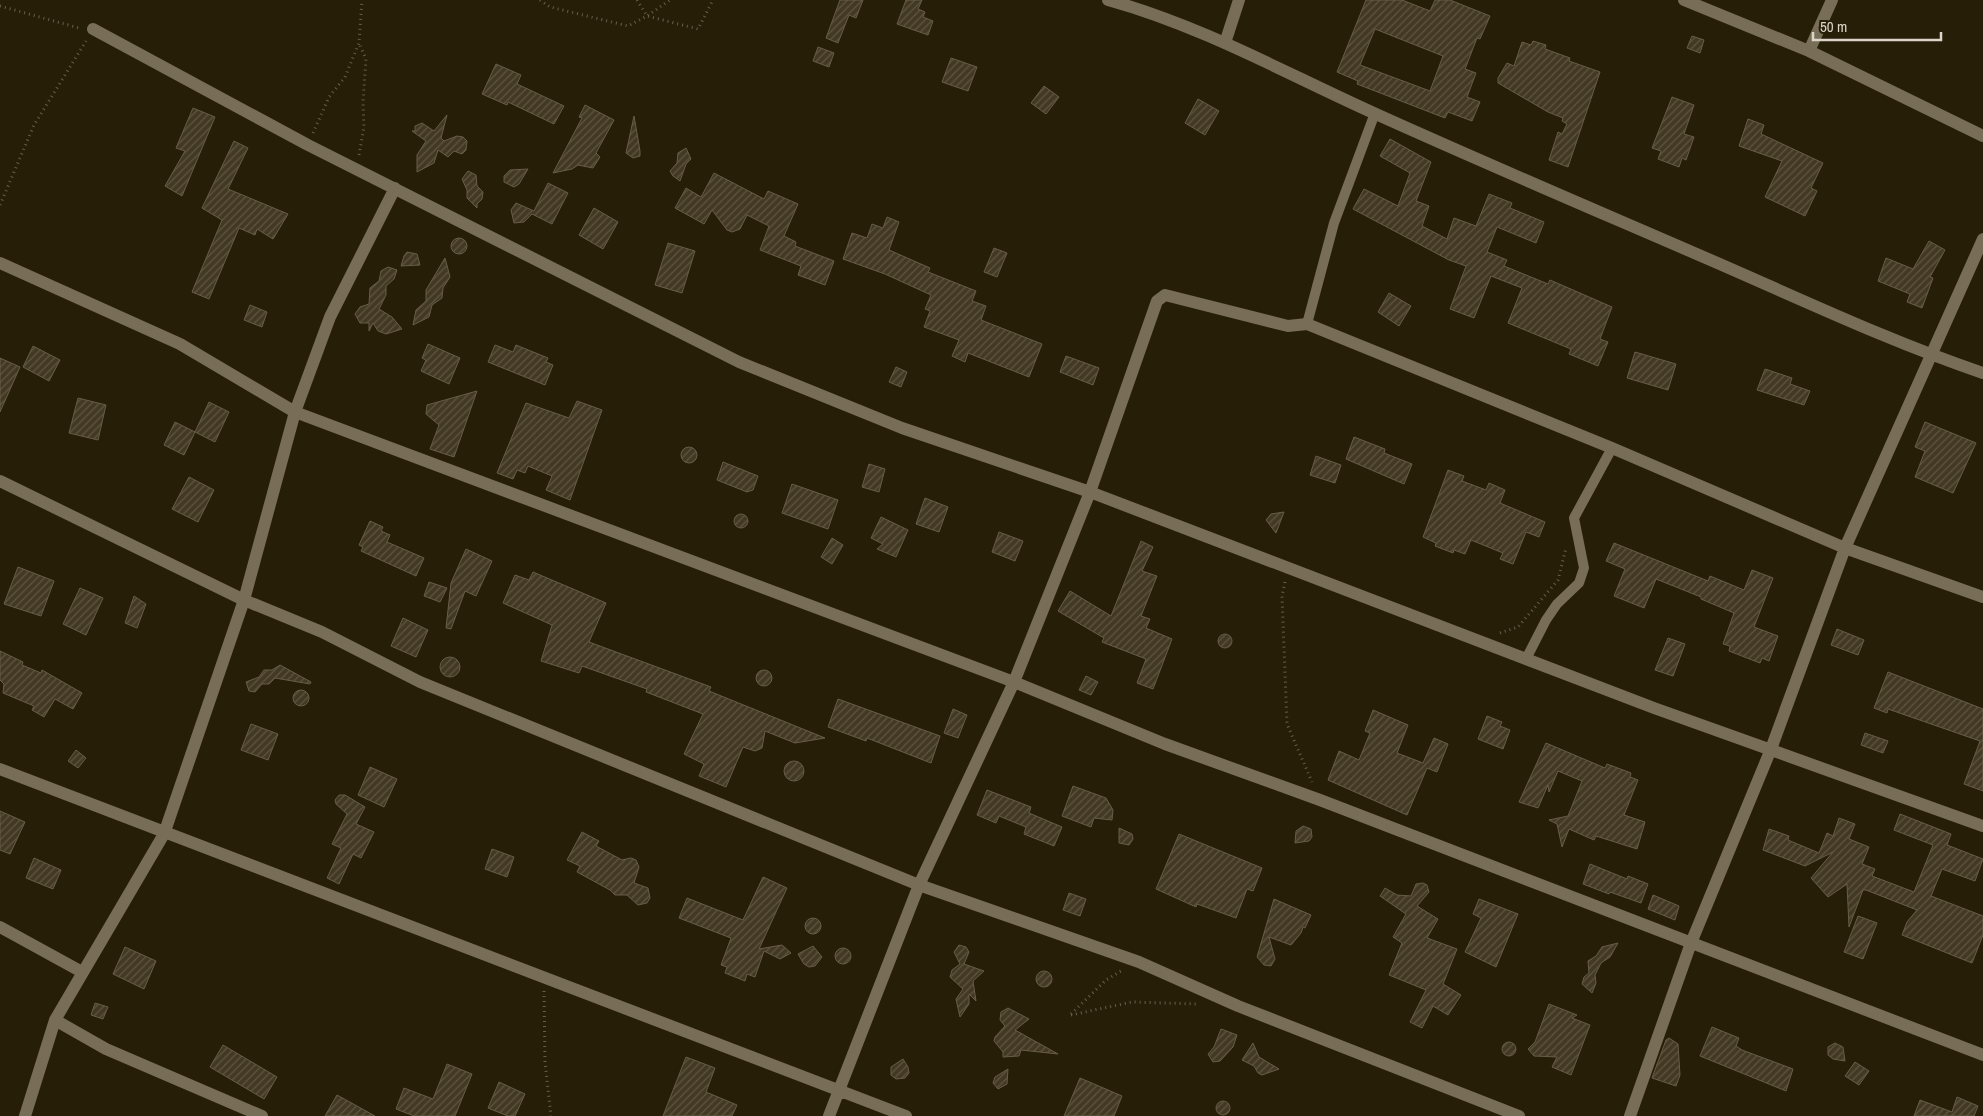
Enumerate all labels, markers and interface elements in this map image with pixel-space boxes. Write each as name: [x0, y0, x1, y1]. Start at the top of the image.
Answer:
scale bar: [1813, 10, 1940, 42]
text: 50 m: [1820, 16, 1847, 37]

